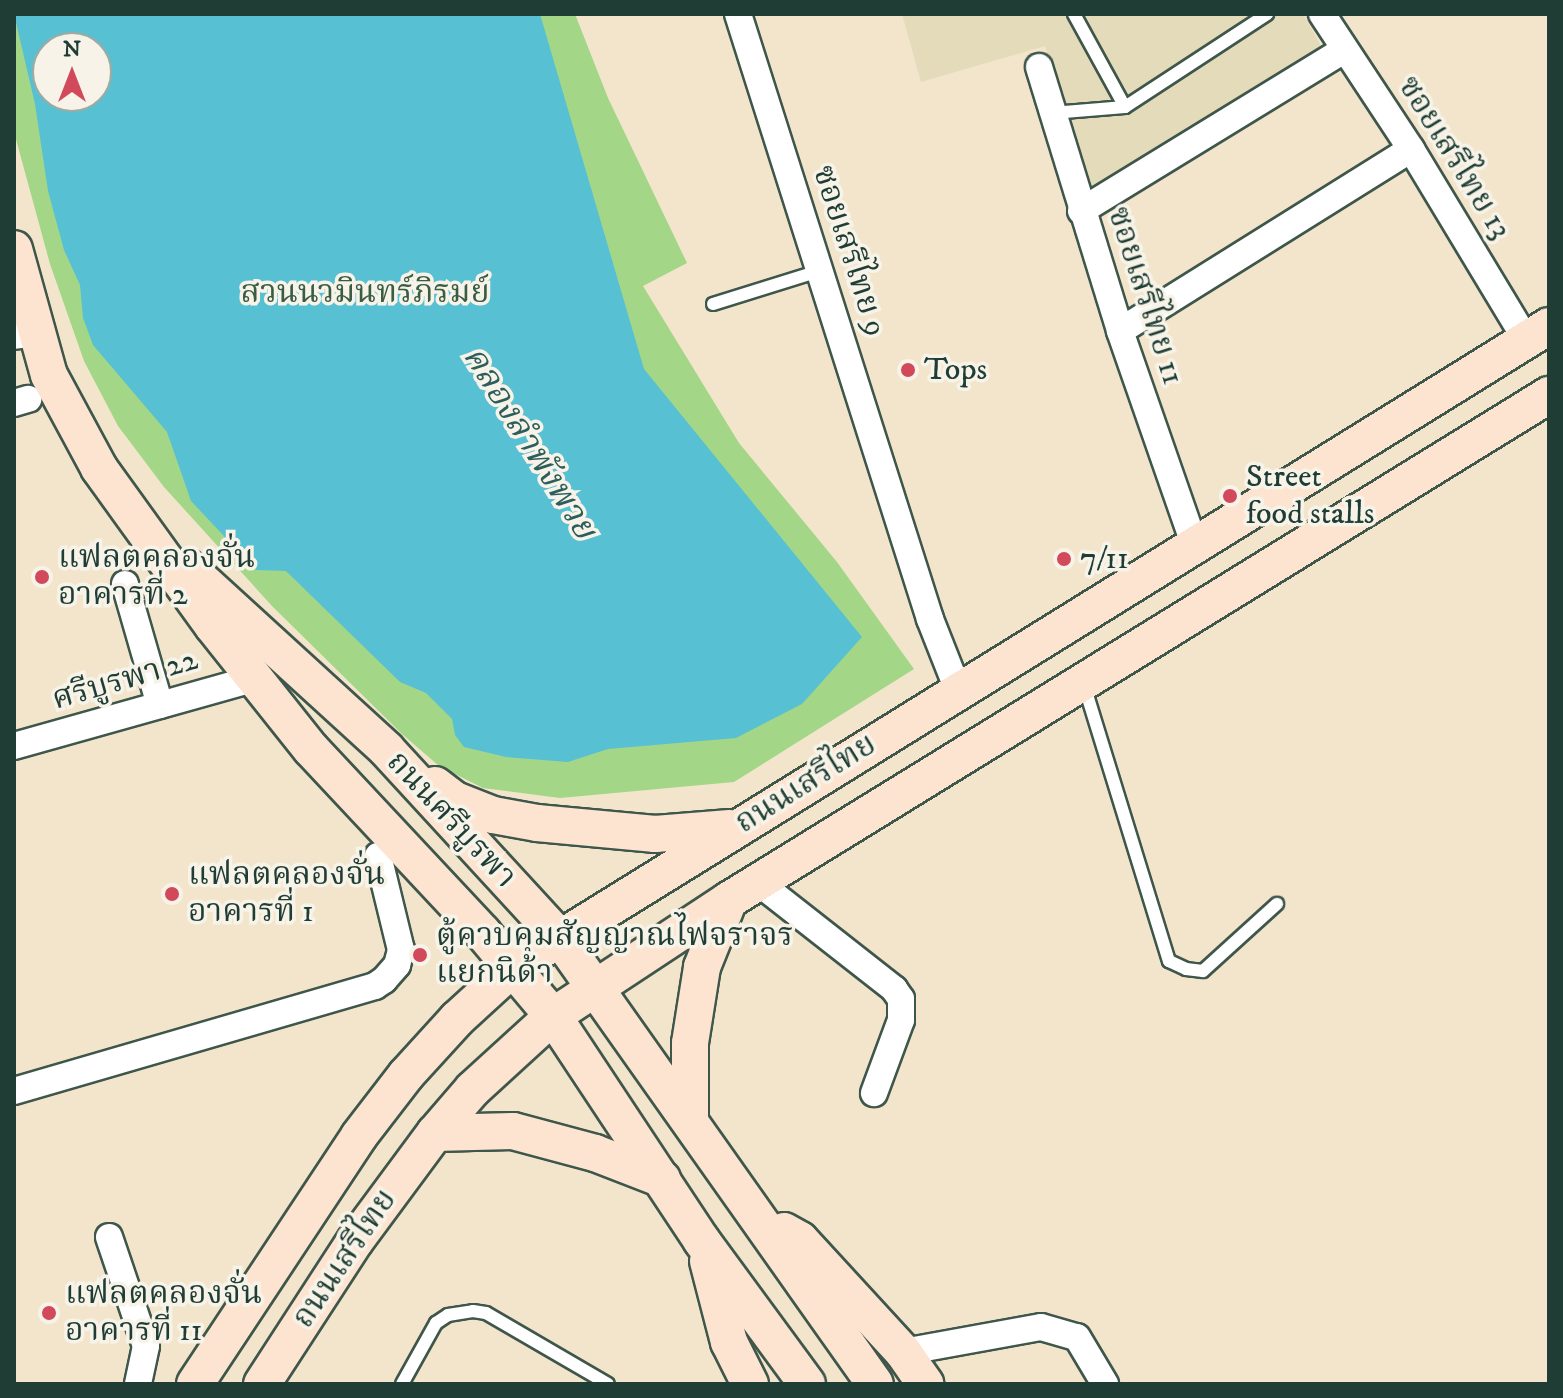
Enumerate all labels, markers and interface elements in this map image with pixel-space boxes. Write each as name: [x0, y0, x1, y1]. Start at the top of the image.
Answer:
north arrow: [32, 32, 112, 112]
text: N: [63, 36, 81, 63]
street label: ซอยเสรีไทย 13: [1389, 69, 1519, 247]
street label: ซอยเสรีไทย 9: [803, 161, 895, 341]
street label: ซอยเสรีไทย 11: [1098, 202, 1192, 390]
park label: สวนนวมินทร์ภิรมย์: [241, 274, 489, 312]
water label: คลองลำพังพวย: [453, 339, 605, 547]
place label: Tops: [924, 351, 987, 389]
marker: Tops: [899, 361, 917, 379]
place label: Street food stalls: [1246, 459, 1374, 534]
marker: Street food stalls: [1221, 487, 1239, 505]
place label: แฟลตคลองจั่น อาคารที่ 2: [58, 540, 255, 615]
place label: 7/11: [1080, 540, 1129, 578]
marker: 7/11: [1055, 550, 1073, 568]
marker: แฟลตคลองจั่น อาคารที่ 2: [33, 568, 51, 586]
street label: ศรีบูรพา 22: [48, 641, 202, 719]
street label: ถนนเสรีไทย: [728, 726, 884, 842]
street label: ถนนศรีบูรพา: [378, 744, 524, 896]
place label: แฟลตคลองจั่น อาคารที่ 1: [188, 857, 385, 932]
marker: แฟลตคลองจั่น อาคารที่ 1: [163, 885, 181, 903]
place label: ตู้ควบคุมสัญญาณไฟจราจร แยกนิด้า: [436, 918, 793, 993]
marker: ตู้ควบคุมสัญญาณไฟจราจร แยกนิด้า: [411, 946, 429, 964]
street label: ถนนเสรีไทย: [285, 1182, 405, 1336]
place label: แฟลตคลองจั่น อาคารที่ 11: [65, 1276, 262, 1351]
marker: แฟลตคลองจั่น อาคารที่ 11: [40, 1304, 58, 1322]

